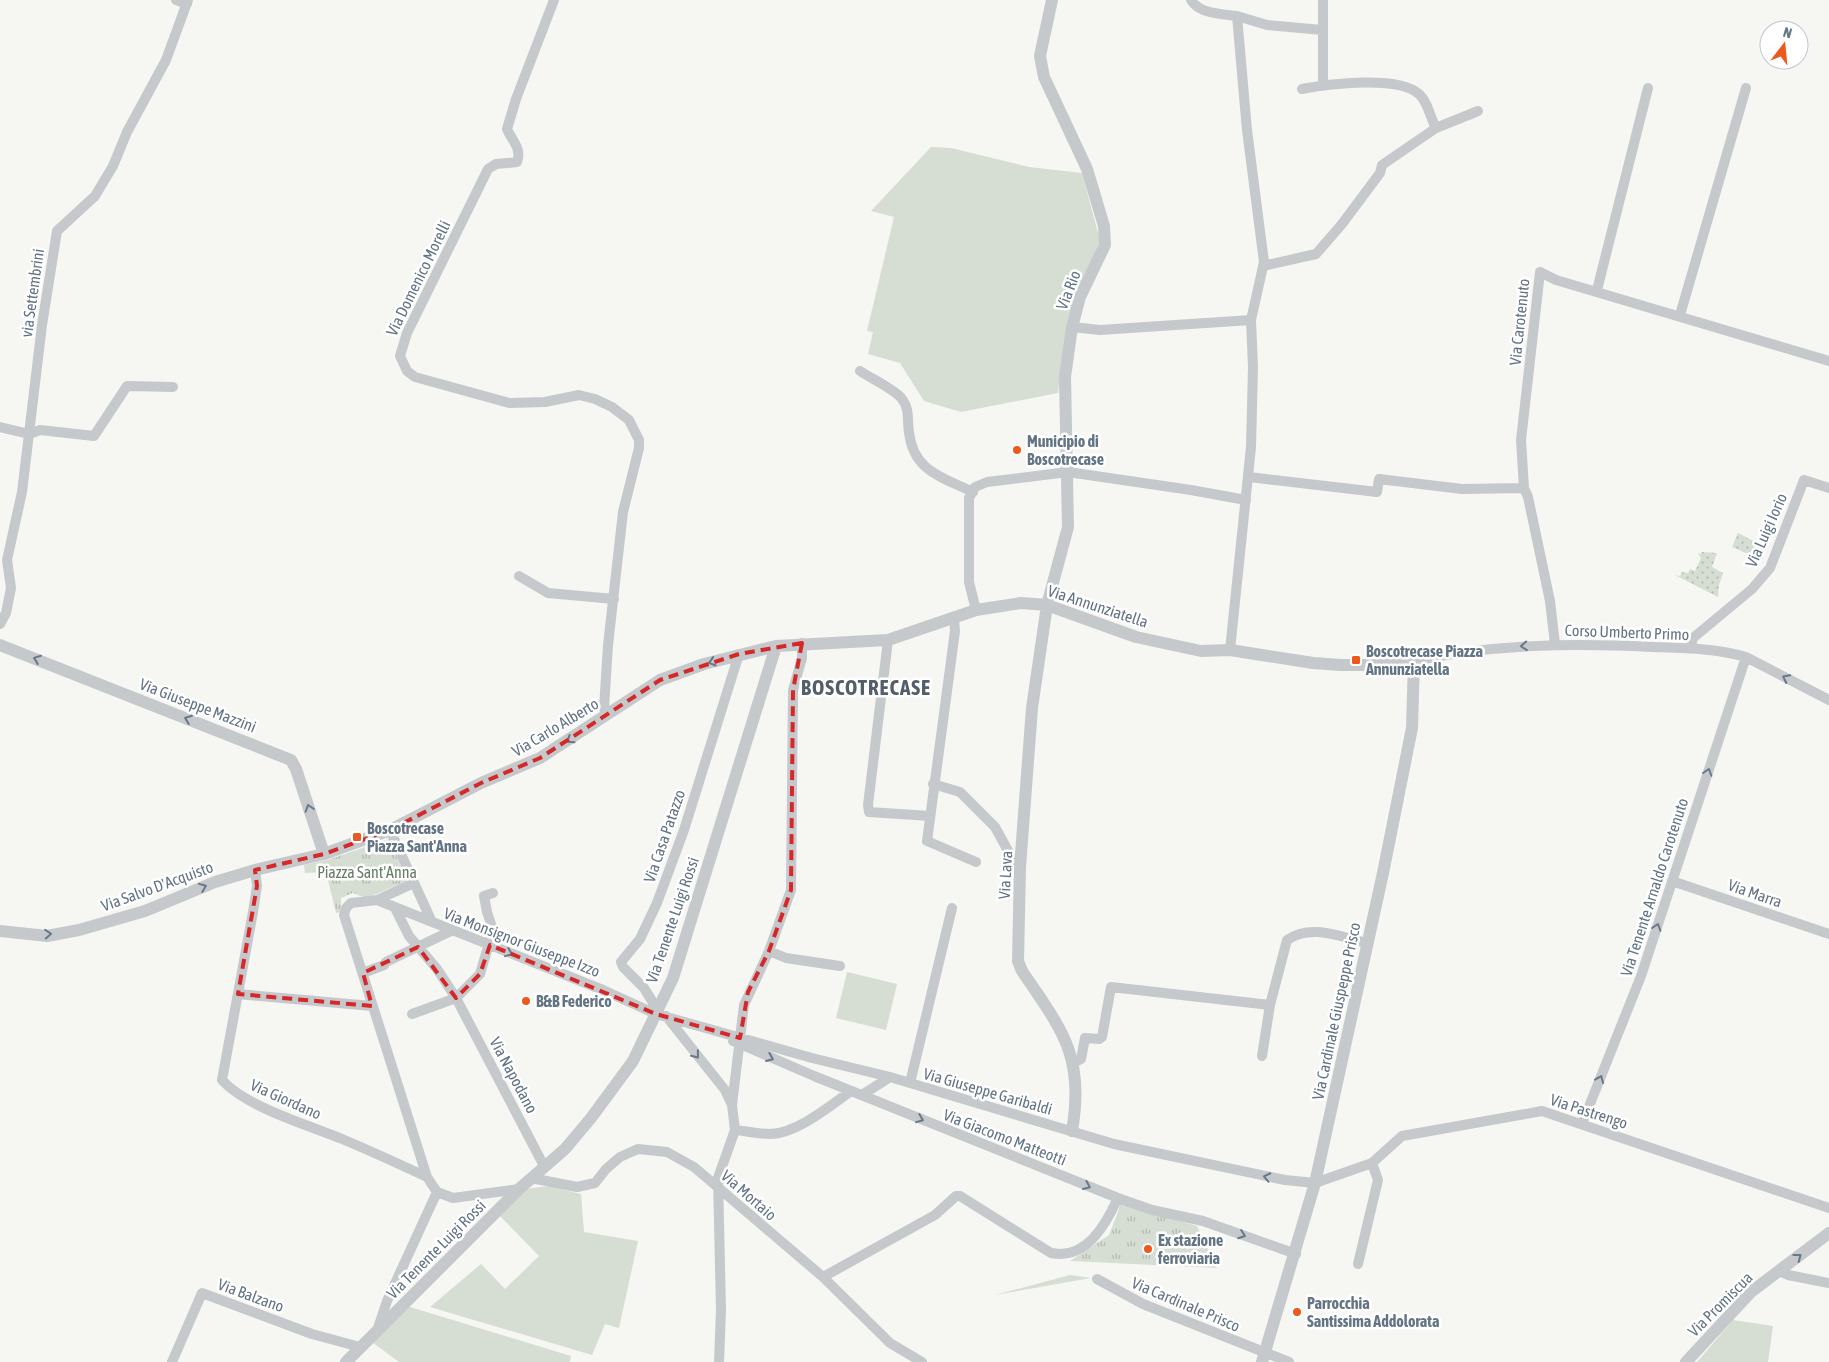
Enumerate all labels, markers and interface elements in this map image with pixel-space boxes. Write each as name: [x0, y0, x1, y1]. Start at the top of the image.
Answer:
north arrow: [1759, 20, 1809, 70]
text: N: [1781, 24, 1794, 41]
street label: Via Domenico Morelli: [382, 217, 454, 339]
street label: via Settembrini: [17, 248, 47, 338]
street label: Via Rio: [1052, 268, 1084, 312]
street label: Via Carotenuto: [1505, 278, 1533, 366]
place label: Municipio di Boscotrecase: [1027, 432, 1104, 468]
marker: Municipio di Boscotrecase: [1011, 444, 1023, 456]
street label: Via Luigi Iorio: [1742, 490, 1791, 570]
street label: Via Annunziatella: [1046, 581, 1150, 631]
street label: Corso Umberto Primo: [1564, 621, 1690, 643]
one-way arrow: [1520, 640, 1528, 651]
place label: Boscotrecase Piazza Annunziatella: [1365, 642, 1483, 678]
marker: Boscotrecase Piazza Annunziatella: [1350, 654, 1362, 666]
one-way arrow: [33, 655, 42, 665]
one-way arrow: [708, 657, 716, 667]
street label: Via Giuseppe Mazzini: [137, 674, 259, 736]
one-way arrow: [1782, 674, 1791, 684]
district label: BOSCOTRECASE: [801, 675, 931, 699]
street label: Via Carlo Alberto: [508, 694, 602, 760]
one-way arrow: [184, 714, 193, 725]
one-way arrow: [566, 734, 576, 743]
one-way arrow: [1702, 769, 1712, 777]
street label: Via Casa Patazzo: [640, 787, 688, 885]
street label: Via Tenente Arnaldo Carotenuto: [1617, 796, 1691, 978]
one-way arrow: [305, 804, 315, 813]
place label: Boscotrecase Piazza Sant'Anna: [367, 819, 467, 855]
marker: Boscotrecase Piazza Sant'Anna: [351, 831, 363, 843]
street label: Via Lava: [995, 850, 1015, 900]
street label: Via Tenente Luigi Rossi: [642, 855, 703, 986]
street label: Via Salvo D'Acquisto: [99, 857, 216, 915]
park label: Piazza Sant'Anna: [317, 863, 417, 881]
street label: Via Marra: [1726, 875, 1784, 911]
one-way arrow: [198, 883, 207, 893]
street label: Via Monsignor Giuseppe Izzo: [441, 904, 603, 981]
street label: Via Cardinale Giuspeppe Prisco: [1308, 921, 1365, 1102]
one-way arrow: [1652, 923, 1662, 931]
one-way arrow: [45, 929, 53, 940]
one-way arrow: [505, 947, 513, 957]
place label: B&B Federico: [536, 992, 612, 1010]
marker: B&B Federico: [520, 995, 532, 1007]
street label: Via Napodano: [486, 1034, 542, 1117]
one-way arrow: [691, 1049, 700, 1058]
one-way arrow: [765, 1051, 774, 1062]
street label: Via Giuseppe Garibaldi: [921, 1064, 1055, 1119]
street label: Via Giordano: [248, 1075, 324, 1123]
one-way arrow: [1594, 1075, 1604, 1083]
street label: Via Pastrengo: [1548, 1090, 1630, 1133]
street label: Via Giacomo Matteotti: [941, 1105, 1069, 1169]
one-way arrow: [915, 1113, 924, 1124]
street label: Via Mortaio: [718, 1166, 780, 1224]
one-way arrow: [1263, 1172, 1271, 1182]
one-way arrow: [1082, 1179, 1091, 1190]
street label: Via Tenente Luigi Rossi: [383, 1196, 490, 1303]
one-way arrow: [1237, 1229, 1246, 1239]
place label: Ex stazione ferroviaria: [1157, 1231, 1223, 1267]
marker: Ex stazione ferroviaria: [1142, 1243, 1154, 1255]
one-way arrow: [1792, 1255, 1801, 1263]
street label: Via Promiscua: [1684, 1268, 1756, 1340]
street label: Via Cardinale Prisco: [1129, 1273, 1243, 1335]
street label: Via Balzano: [216, 1275, 286, 1315]
place label: Parrocchia Santissima Addolorata: [1307, 1294, 1439, 1330]
marker: Parrocchia Santissima Addolorata: [1291, 1306, 1303, 1318]

